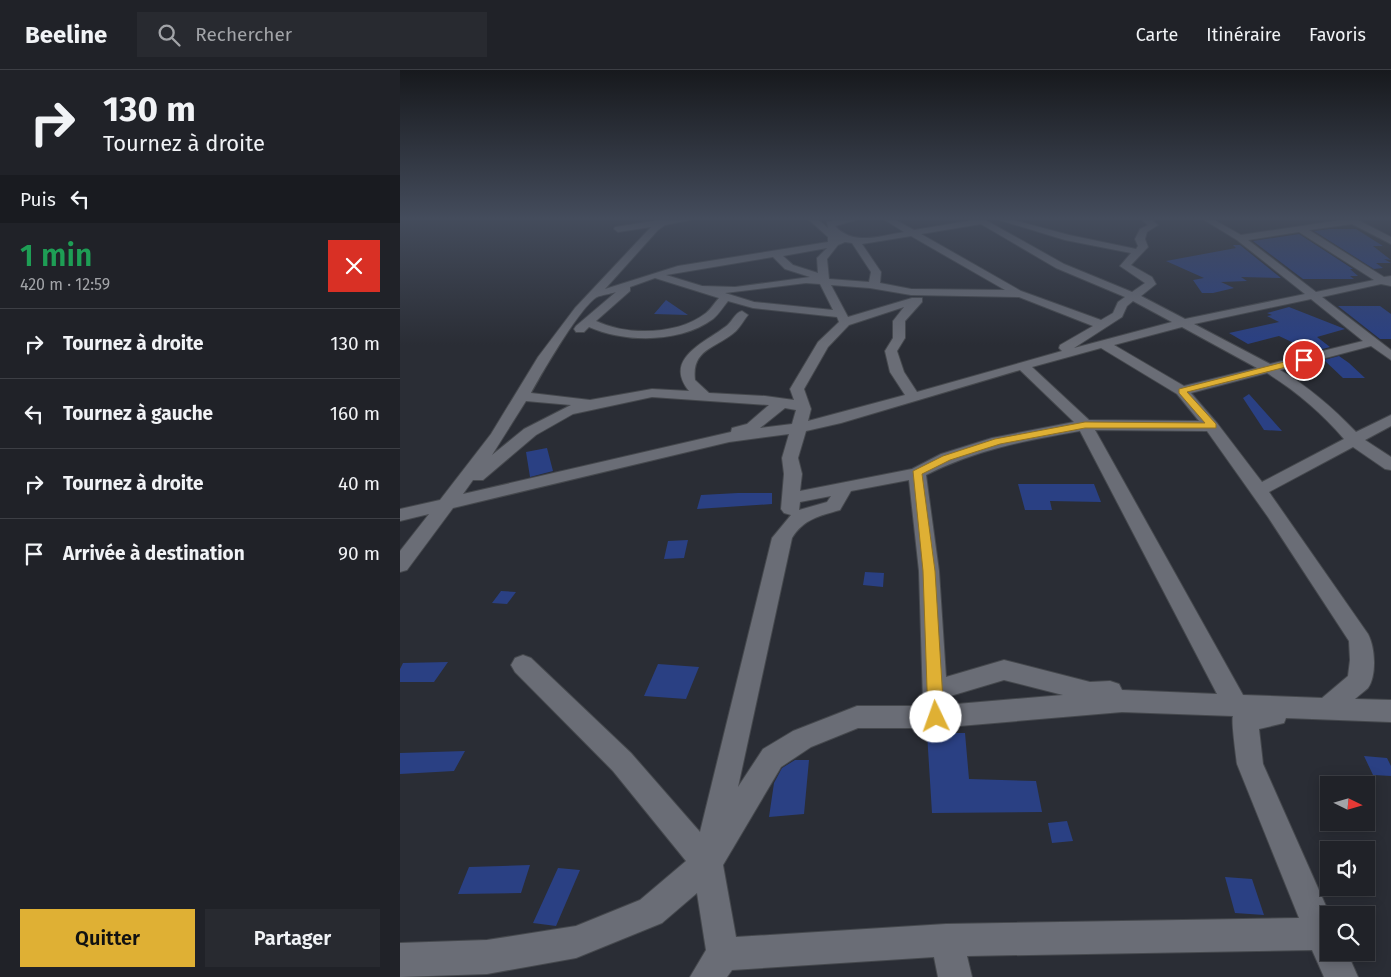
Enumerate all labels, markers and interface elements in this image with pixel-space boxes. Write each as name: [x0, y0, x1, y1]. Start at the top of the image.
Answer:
search box: [137, 12, 487, 57]
text: Beeline: [25, 21, 107, 49]
icon: search: [155, 21, 183, 49]
text: Rechercher: [195, 23, 292, 46]
text: Carte: [1136, 24, 1178, 46]
text: Itinéraire: [1206, 24, 1281, 46]
text: Favoris: [1309, 24, 1366, 46]
text: 130 m: [103, 88, 196, 130]
icon: right: [20, 90, 85, 155]
text: Tournez à droite: [103, 130, 265, 157]
icon: left: [66, 185, 94, 213]
text: Puis: [20, 188, 56, 211]
text: 1 min: [20, 238, 92, 274]
button: close: [328, 240, 380, 292]
text: 420 m · 12:59: [20, 275, 110, 294]
icon: right: [20, 330, 48, 358]
text: Tournez à droite: [63, 332, 204, 355]
text: 130 m: [330, 332, 380, 355]
pin: [1283, 339, 1325, 381]
icon: arrive: [1290, 346, 1318, 374]
icon: left: [20, 400, 48, 428]
text: Tournez à gauche: [63, 402, 213, 425]
text: 160 m: [330, 402, 380, 425]
icon: right: [20, 470, 48, 498]
text: Tournez à droite: [63, 472, 204, 495]
text: 40 m: [338, 472, 380, 495]
icon: arrive: [20, 540, 48, 568]
text: Arrivée à destination: [63, 542, 245, 565]
text: 90 m: [338, 542, 380, 565]
position arrow: [909, 690, 961, 742]
north arrow: [1320, 776, 1375, 831]
map controls: [1320, 776, 1375, 961]
button: sound: [1320, 841, 1375, 896]
button: search: [1320, 906, 1375, 961]
button: Quitter: [20, 909, 195, 967]
button: Partager: [205, 909, 380, 967]

